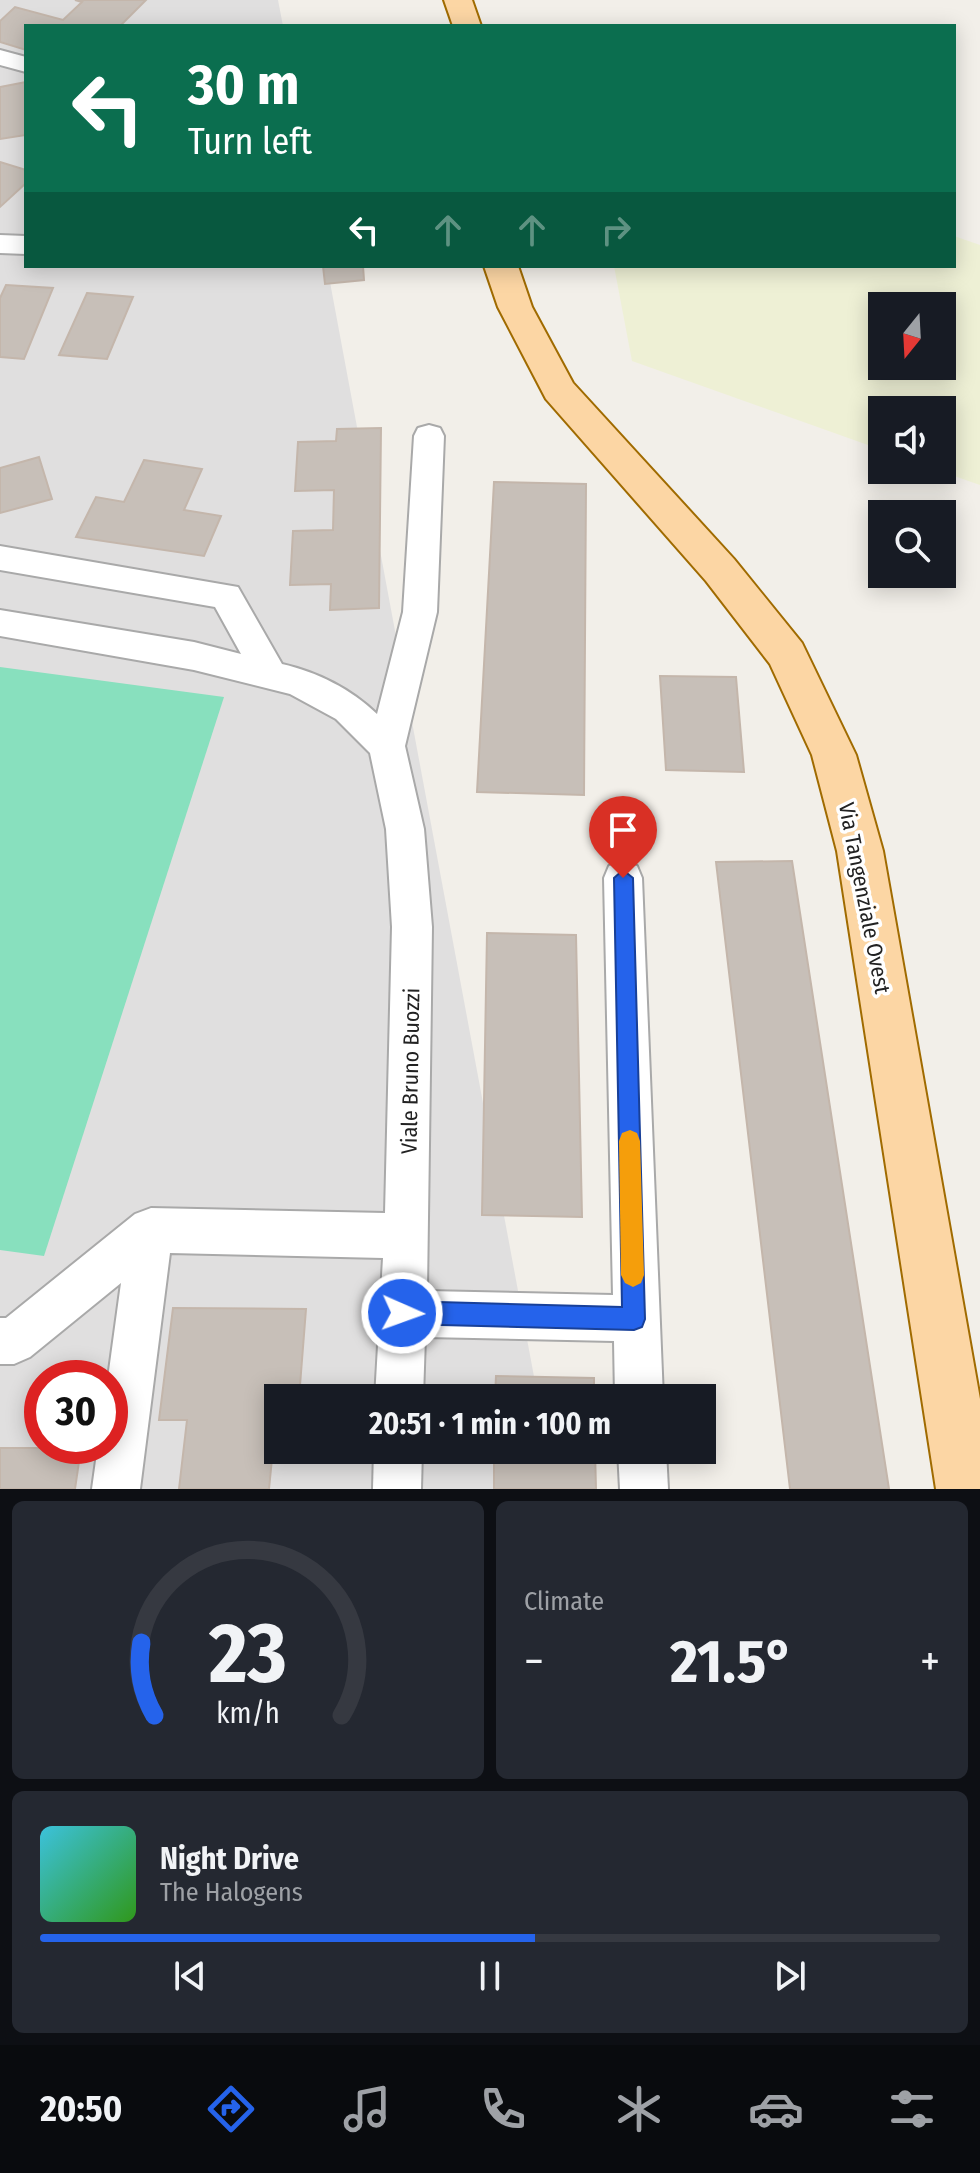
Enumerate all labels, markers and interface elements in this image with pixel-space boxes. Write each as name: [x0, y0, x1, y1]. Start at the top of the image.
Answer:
text: 30 m: [188, 52, 299, 119]
icon: left: [56, 56, 160, 160]
text: Turn left: [188, 120, 312, 164]
icon: left: [342, 208, 386, 252]
icon: ahead: [426, 208, 470, 252]
icon: ahead: [510, 208, 554, 252]
icon: right: [594, 208, 638, 252]
north arrow: [868, 292, 956, 380]
map controls: [868, 292, 956, 588]
button: sound: [868, 396, 956, 484]
button: search: [868, 500, 956, 588]
pin: [589, 796, 657, 878]
street label: Via Tangenziale Ovest: [833, 800, 896, 997]
icon: arrive: [601, 808, 645, 852]
street label: Viale Bruno Buozzi: [396, 988, 425, 1154]
position arrow: [360, 1271, 444, 1355]
speed limit sign: 30: [24, 1360, 128, 1464]
text: 20:51 · 1 min · 100 m: [369, 1406, 611, 1442]
text: Climate: [524, 1586, 604, 1617]
text: 23: [208, 1604, 287, 1704]
text: 21.5°: [670, 1626, 794, 1698]
text: −: [524, 1635, 544, 1688]
text: +: [920, 1635, 940, 1688]
text: km/h: [216, 1696, 280, 1731]
text: Night Drive: [160, 1841, 299, 1877]
text: The Halogens: [160, 1877, 303, 1908]
icon: previous: [168, 1954, 212, 1998]
icon: pause: [468, 1954, 512, 1998]
icon: next: [768, 1954, 812, 1998]
icon: directions: [203, 2081, 259, 2137]
icon: music: [339, 2081, 395, 2137]
icon: phone: [475, 2081, 531, 2137]
icon: climate: [611, 2081, 667, 2137]
icon: car: [748, 2081, 804, 2137]
icon: filters: [884, 2081, 940, 2137]
text: 20:50: [40, 2087, 122, 2131]

